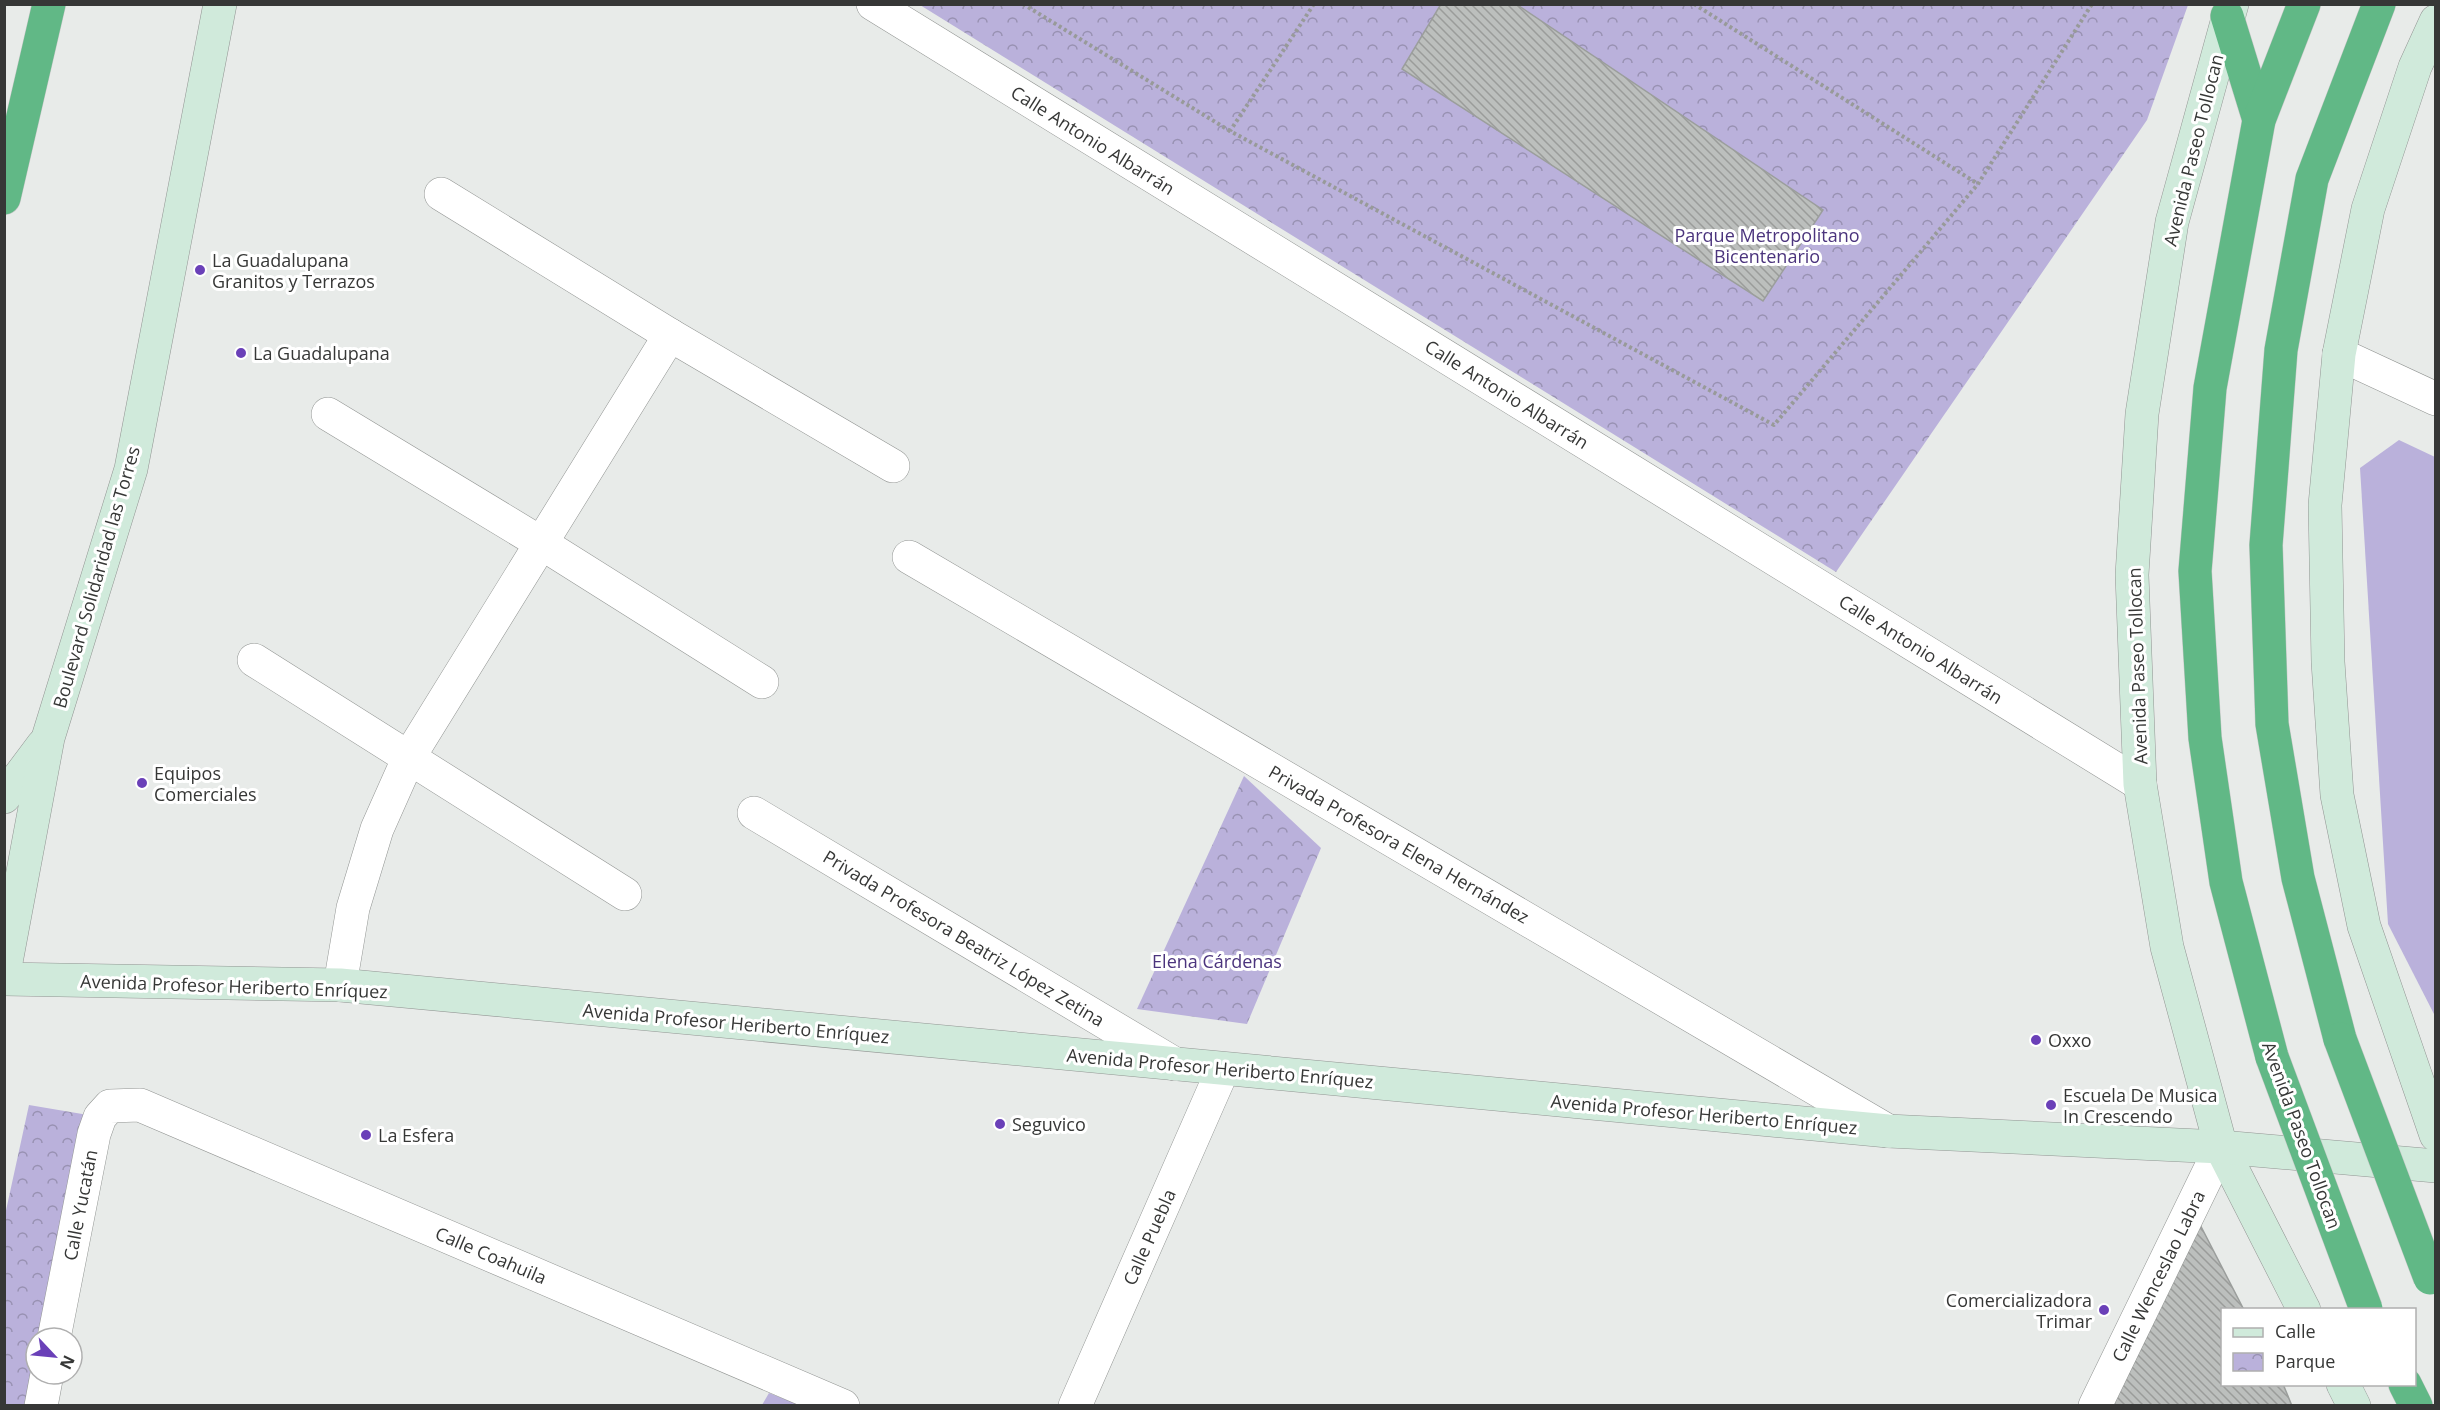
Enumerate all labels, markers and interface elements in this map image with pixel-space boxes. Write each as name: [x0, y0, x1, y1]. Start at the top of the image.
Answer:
street label: Avenida Paseo Tollocan: [2158, 51, 2228, 249]
street label: Calle Antonio Albarrán: [1007, 80, 1179, 200]
park label: Parque Metropolitano Bicentenario: [1674, 223, 1860, 268]
place label: La Guadalupana Granitos y Terrazos: [212, 248, 375, 293]
marker: La Guadalupana Granitos y Terrazos: [193, 263, 207, 277]
street label: Calle Antonio Albarrán: [1421, 334, 1593, 454]
place label: La Guadalupana: [253, 341, 390, 365]
marker: La Guadalupana: [234, 346, 248, 360]
street label: Boulevard Solidaridad las Torres: [47, 443, 145, 711]
street label: Avenida Paseo Tollocan: [2122, 567, 2152, 765]
street label: Calle Antonio Albarrán: [1835, 589, 2007, 709]
street label: Privada Profesora Elena Hernández: [1264, 759, 1534, 929]
place label: Equipos Comerciales: [154, 761, 257, 806]
marker: Equipos Comerciales: [135, 776, 149, 790]
street label: Privada Profesora Beatriz López Zetina: [819, 844, 1109, 1032]
park label: Elena Cárdenas: [1152, 949, 1282, 973]
street label: Avenida Profesor Heriberto Enríquez: [80, 969, 388, 1003]
street label: Avenida Profesor Heriberto Enríquez: [582, 998, 890, 1048]
place label: Oxxo: [2048, 1028, 2092, 1052]
marker: Oxxo: [2029, 1033, 2043, 1047]
street label: Avenida Paseo Tollocan: [2257, 1038, 2347, 1232]
street label: Avenida Profesor Heriberto Enríquez: [1066, 1043, 1374, 1093]
place label: Escuela De Musica In Crescendo: [2063, 1083, 2217, 1128]
street label: Avenida Profesor Heriberto Enríquez: [1550, 1089, 1858, 1139]
marker: Escuela De Musica In Crescendo: [2044, 1098, 2058, 1112]
place label: Seguvico: [1012, 1112, 1086, 1136]
marker: Seguvico: [993, 1117, 1007, 1131]
place label: La Esfera: [378, 1123, 454, 1147]
marker: La Esfera: [359, 1128, 373, 1142]
street label: Calle Yucatán: [57, 1148, 103, 1262]
street label: Calle Puebla: [1117, 1185, 1181, 1289]
street label: Calle Wenceslao Labra: [2106, 1186, 2210, 1366]
street label: Calle Coahuila: [432, 1221, 550, 1289]
place label: Comercializadora Trimar: [1946, 1288, 2093, 1333]
marker: Comercializadora Trimar: [2097, 1303, 2111, 1317]
legend: [2221, 1308, 2416, 1386]
text: Calle: [2275, 1319, 2316, 1343]
north arrow: [24, 1326, 84, 1386]
text: Parque: [2275, 1349, 2335, 1373]
text: N: [55, 1352, 80, 1373]

